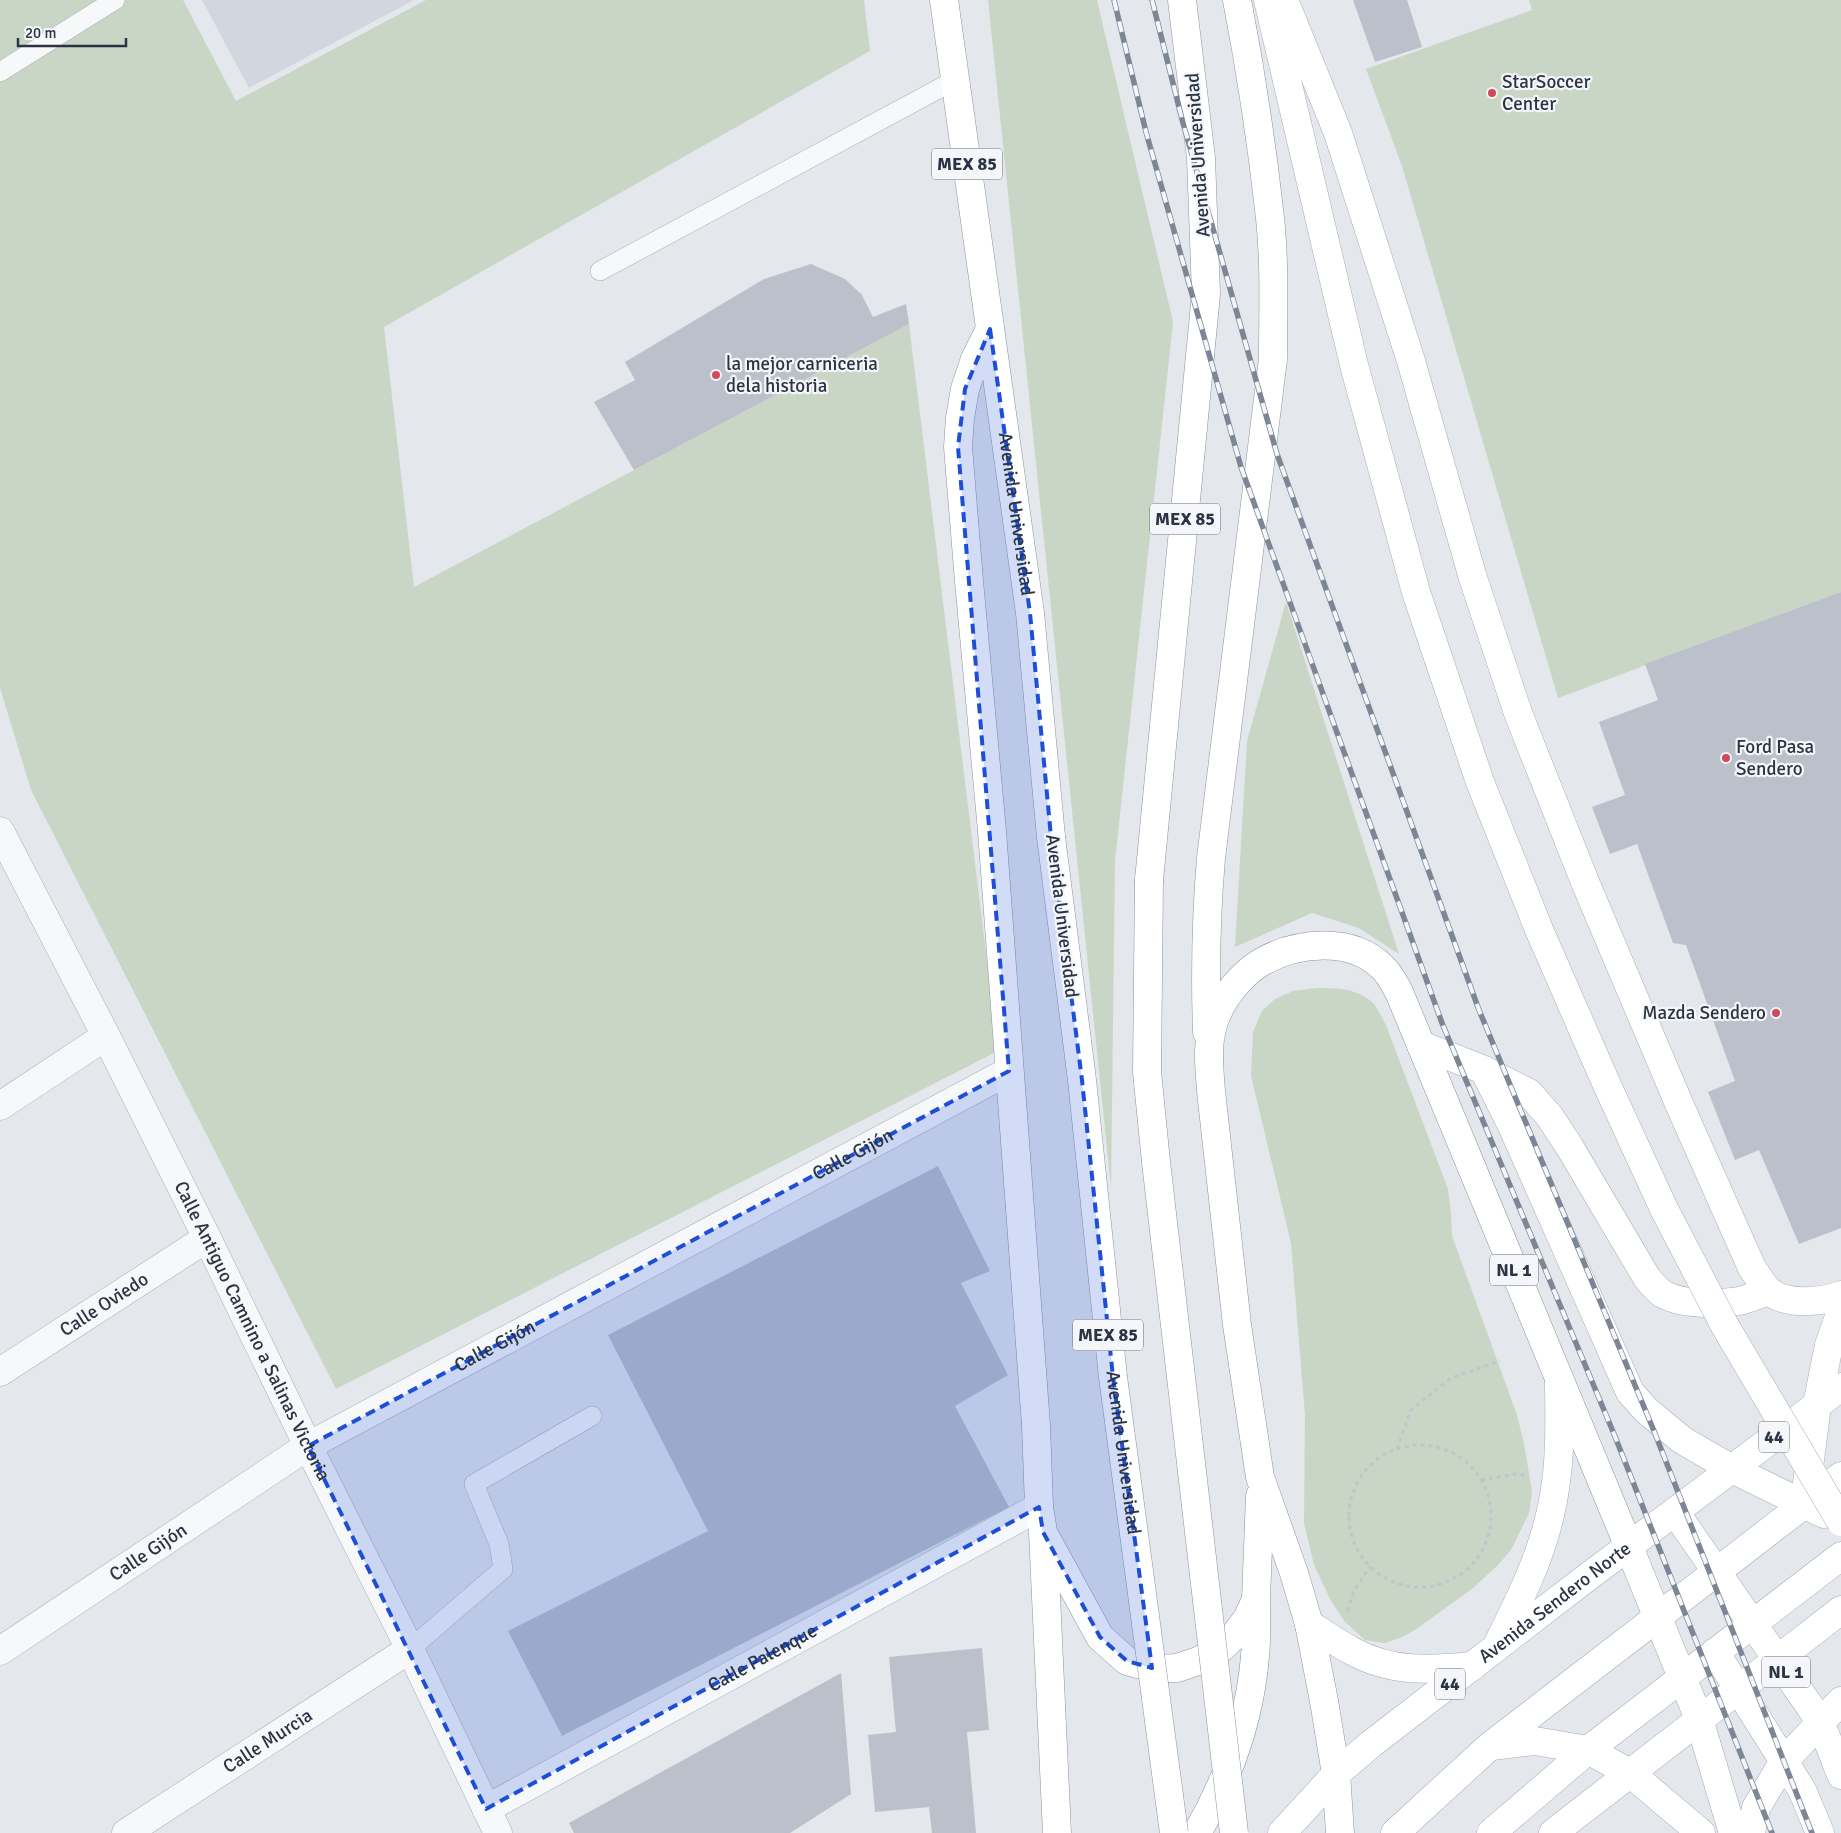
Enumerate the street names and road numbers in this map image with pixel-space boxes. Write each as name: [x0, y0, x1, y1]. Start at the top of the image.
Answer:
street label: Avenida Universidad: [1180, 72, 1216, 238]
road number: MEX 85: [932, 148, 1002, 180]
street label: Avenida Universidad: [993, 431, 1039, 597]
road number: MEX 85: [1150, 504, 1220, 534]
street label: Avenida Universidad: [1040, 833, 1084, 999]
street label: Calle Gijón: [808, 1123, 898, 1186]
street label: Calle Antiguo Camnino a Salinas Victoria: [169, 1177, 336, 1485]
road number: NL 1: [1490, 1254, 1538, 1286]
street label: Calle Oviedo: [55, 1267, 153, 1342]
street label: Calle Gijón: [450, 1315, 540, 1377]
road number: MEX 85: [1073, 1320, 1143, 1350]
street label: Avenida Universidad: [1100, 1370, 1146, 1536]
road number: 44: [1759, 1421, 1789, 1452]
street label: Calle Gijón: [105, 1518, 192, 1587]
street label: Avenida Sendero Norte: [1474, 1537, 1636, 1669]
street label: Calle Palenque: [704, 1619, 821, 1697]
road number: NL 1: [1762, 1656, 1810, 1688]
road number: 44: [1435, 1668, 1465, 1700]
street label: Calle Murcia: [219, 1703, 317, 1779]

